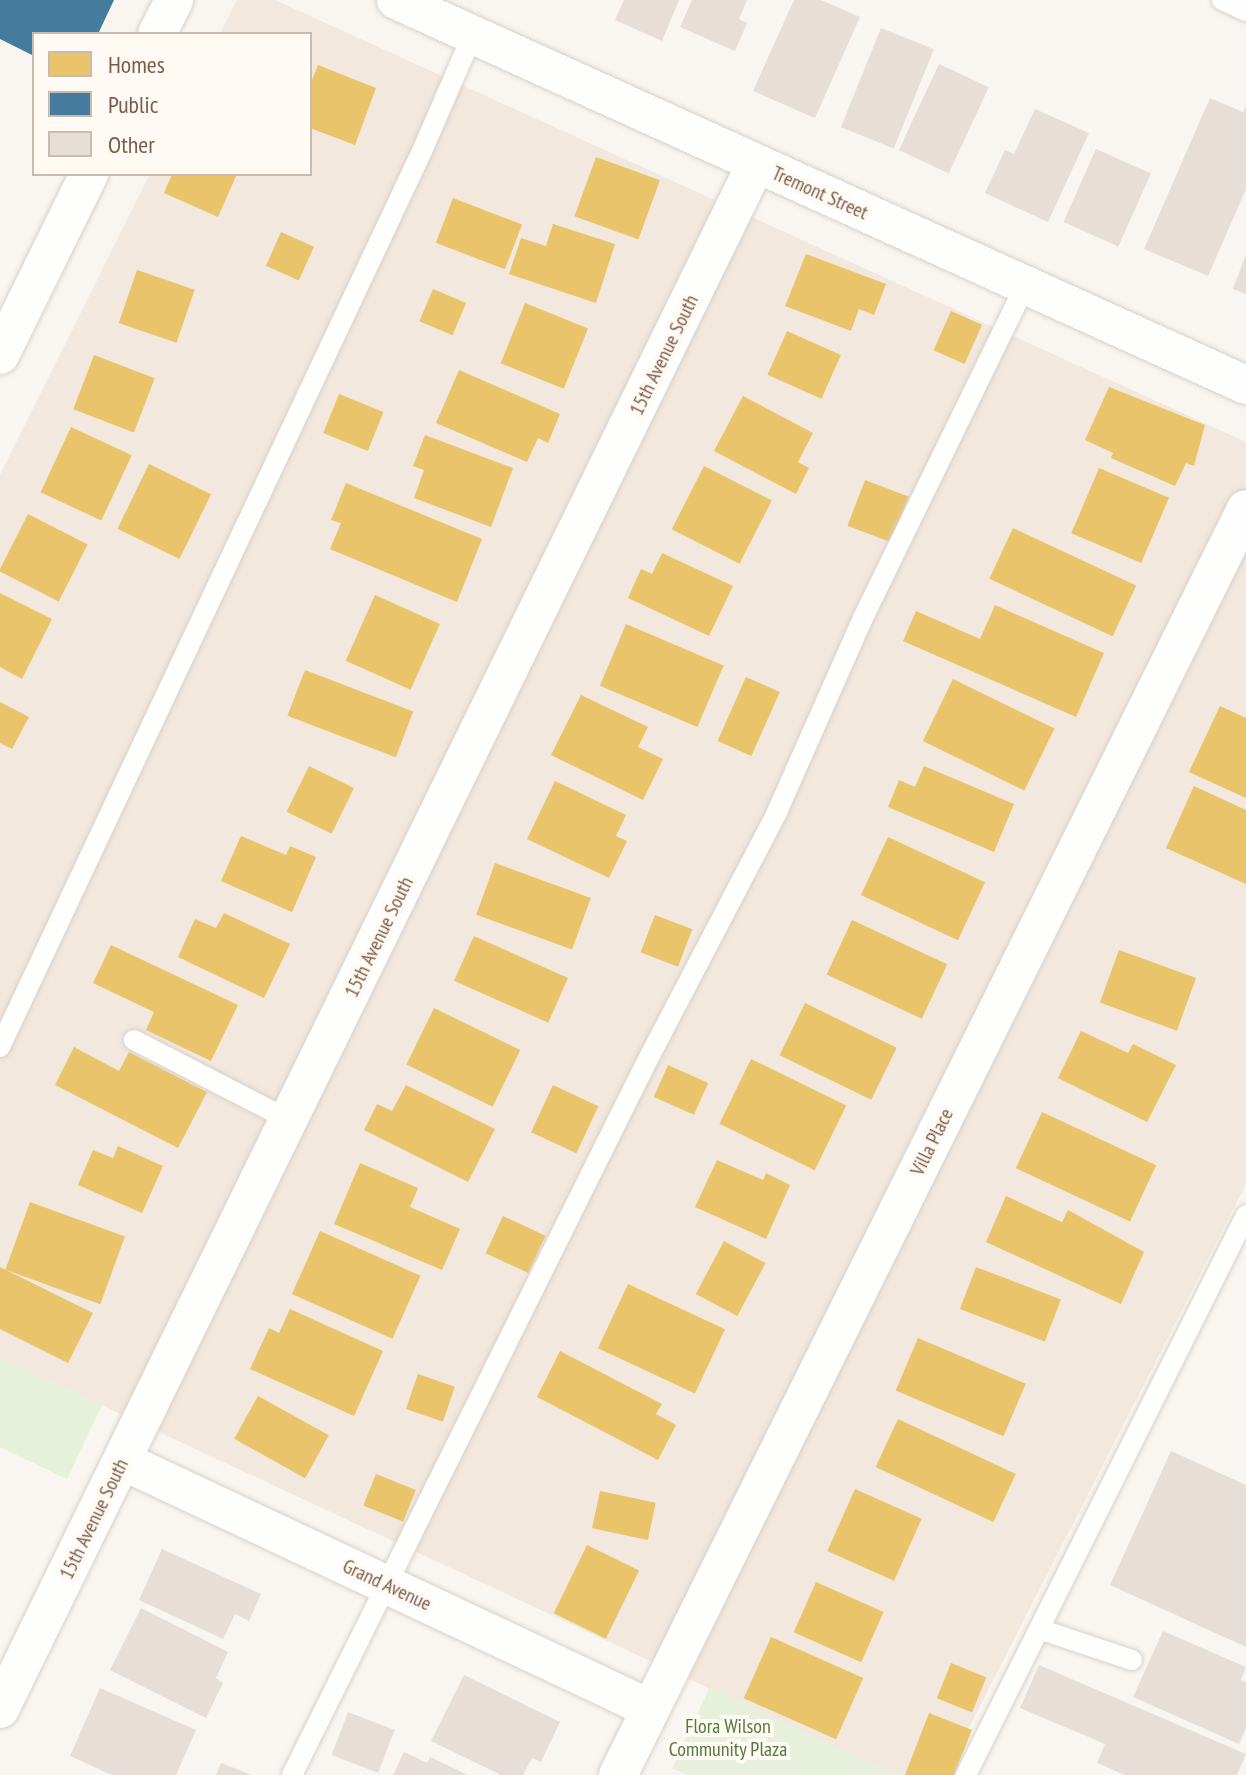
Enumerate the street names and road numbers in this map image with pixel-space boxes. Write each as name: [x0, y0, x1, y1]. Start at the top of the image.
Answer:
street label: Tremont Street: [768, 161, 872, 225]
street label: 15th Avenue South: [624, 291, 704, 419]
street label: 15th Avenue South: [339, 873, 419, 1001]
street label: Villa Place: [905, 1104, 959, 1180]
street label: 15th Avenue South: [54, 1455, 134, 1583]
street label: Grand Avenue: [339, 1554, 435, 1616]

